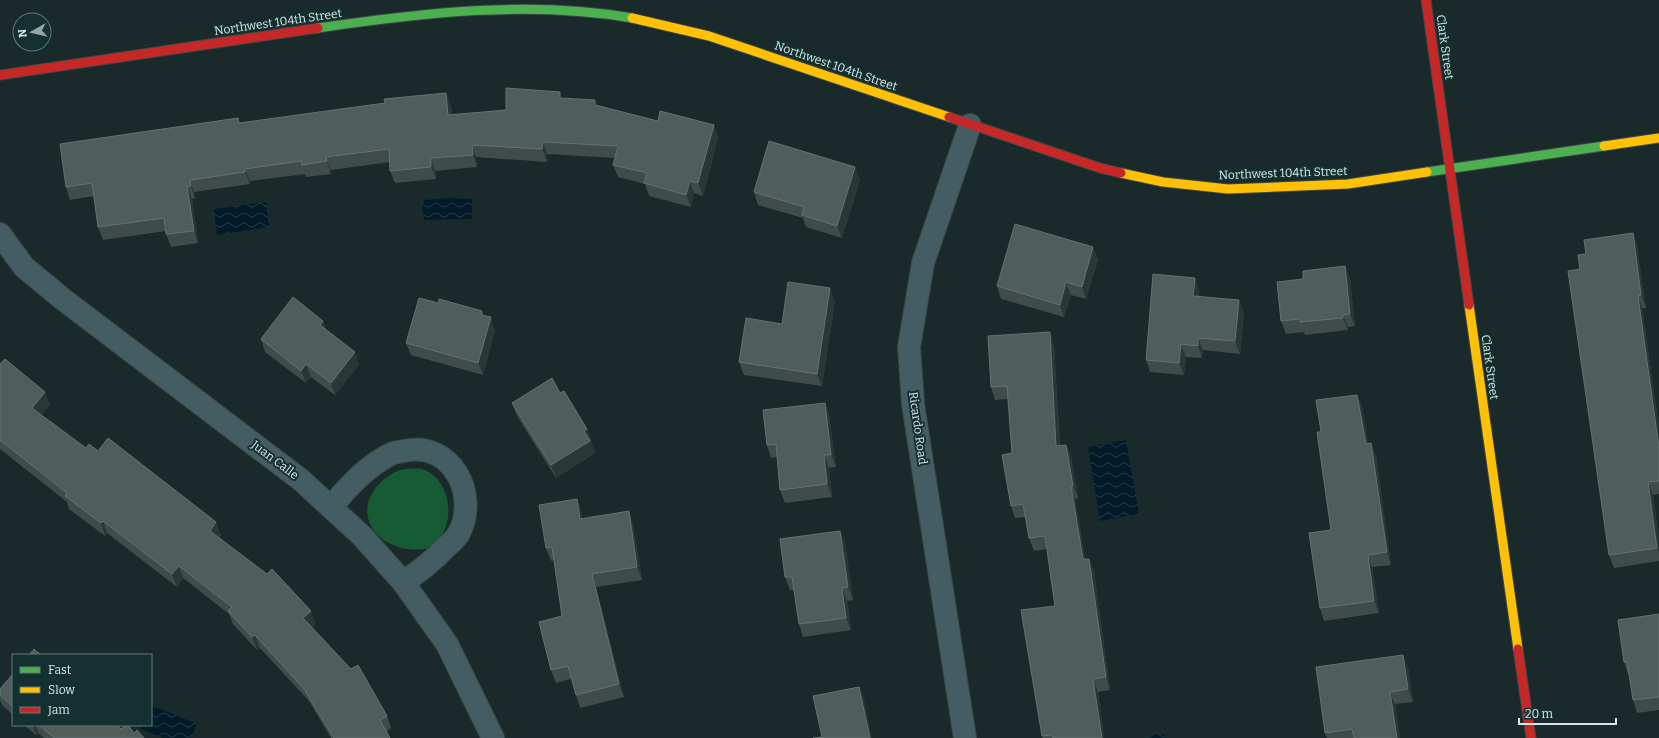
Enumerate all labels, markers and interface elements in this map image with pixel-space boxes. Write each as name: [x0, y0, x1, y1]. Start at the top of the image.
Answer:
street label: Northwest 104th Street: [213, 6, 343, 38]
north arrow: [12, 12, 52, 52]
street label: Clark Street: [1434, 14, 1457, 81]
text: N: [15, 28, 30, 38]
street label: Northwest 104th Street: [773, 38, 900, 94]
street label: Northwest 104th Street: [1218, 164, 1348, 182]
street label: Clark Street: [1479, 334, 1502, 401]
street label: Ricardo Road: [906, 391, 930, 465]
street label: Juan Calle: [248, 437, 301, 482]
legend: [12, 654, 152, 726]
text: Fast: [48, 663, 72, 677]
text: Slow: [48, 683, 75, 697]
scale bar: [1519, 700, 1616, 726]
text: Jam: [47, 703, 70, 717]
text: 20 m: [1525, 707, 1554, 721]

